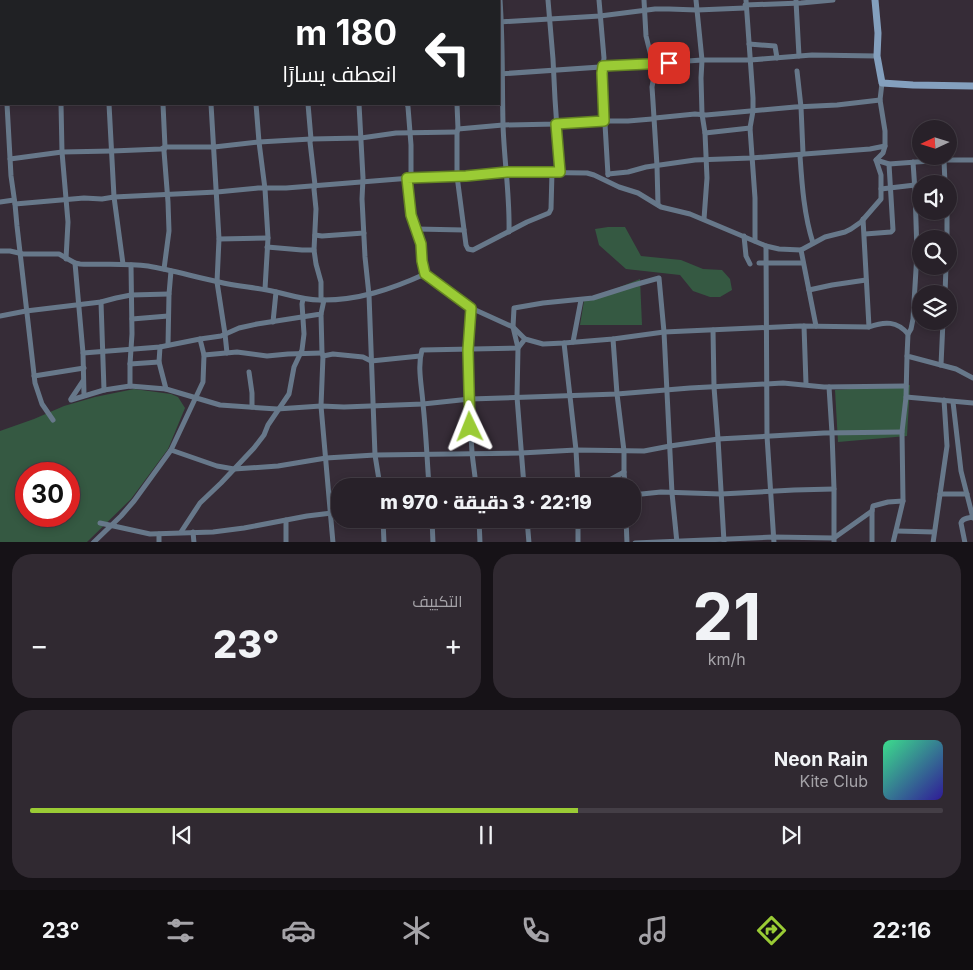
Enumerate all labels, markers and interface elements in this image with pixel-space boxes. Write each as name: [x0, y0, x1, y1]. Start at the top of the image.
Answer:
text: 180 m: [295, 11, 397, 53]
icon: left: [415, 20, 480, 85]
pin: [648, 42, 690, 84]
icon: arrive: [655, 49, 683, 77]
text: انعطف يسارًا: [282, 61, 397, 87]
north arrow: [912, 120, 958, 165]
map controls: [912, 120, 957, 330]
button: sound: [912, 175, 957, 220]
button: search: [912, 230, 957, 275]
button: layers: [912, 285, 957, 330]
position arrow: [443, 400, 495, 452]
speed limit sign: 30: [15, 462, 80, 527]
text: 22:19 · 3 دقيقة · 970 m: [380, 491, 592, 514]
text: 21: [692, 577, 761, 656]
text: التكييف: [412, 591, 463, 611]
text: 23°: [213, 621, 280, 667]
text: −: [30, 628, 49, 662]
text: +: [444, 628, 462, 662]
text: km/h: [708, 649, 746, 669]
text: Neon Rain: [774, 748, 868, 771]
text: Kite Club: [799, 771, 868, 791]
icon: previous: [168, 821, 196, 849]
icon: pause: [472, 821, 500, 849]
icon: next: [777, 821, 805, 849]
icon: filters: [163, 913, 198, 948]
icon: car: [281, 913, 316, 948]
icon: climate: [399, 913, 434, 948]
icon: phone: [518, 913, 553, 948]
icon: music: [636, 913, 671, 948]
icon: directions: [754, 913, 789, 948]
text: 23°: [42, 917, 80, 943]
text: 22:16: [873, 917, 931, 943]

